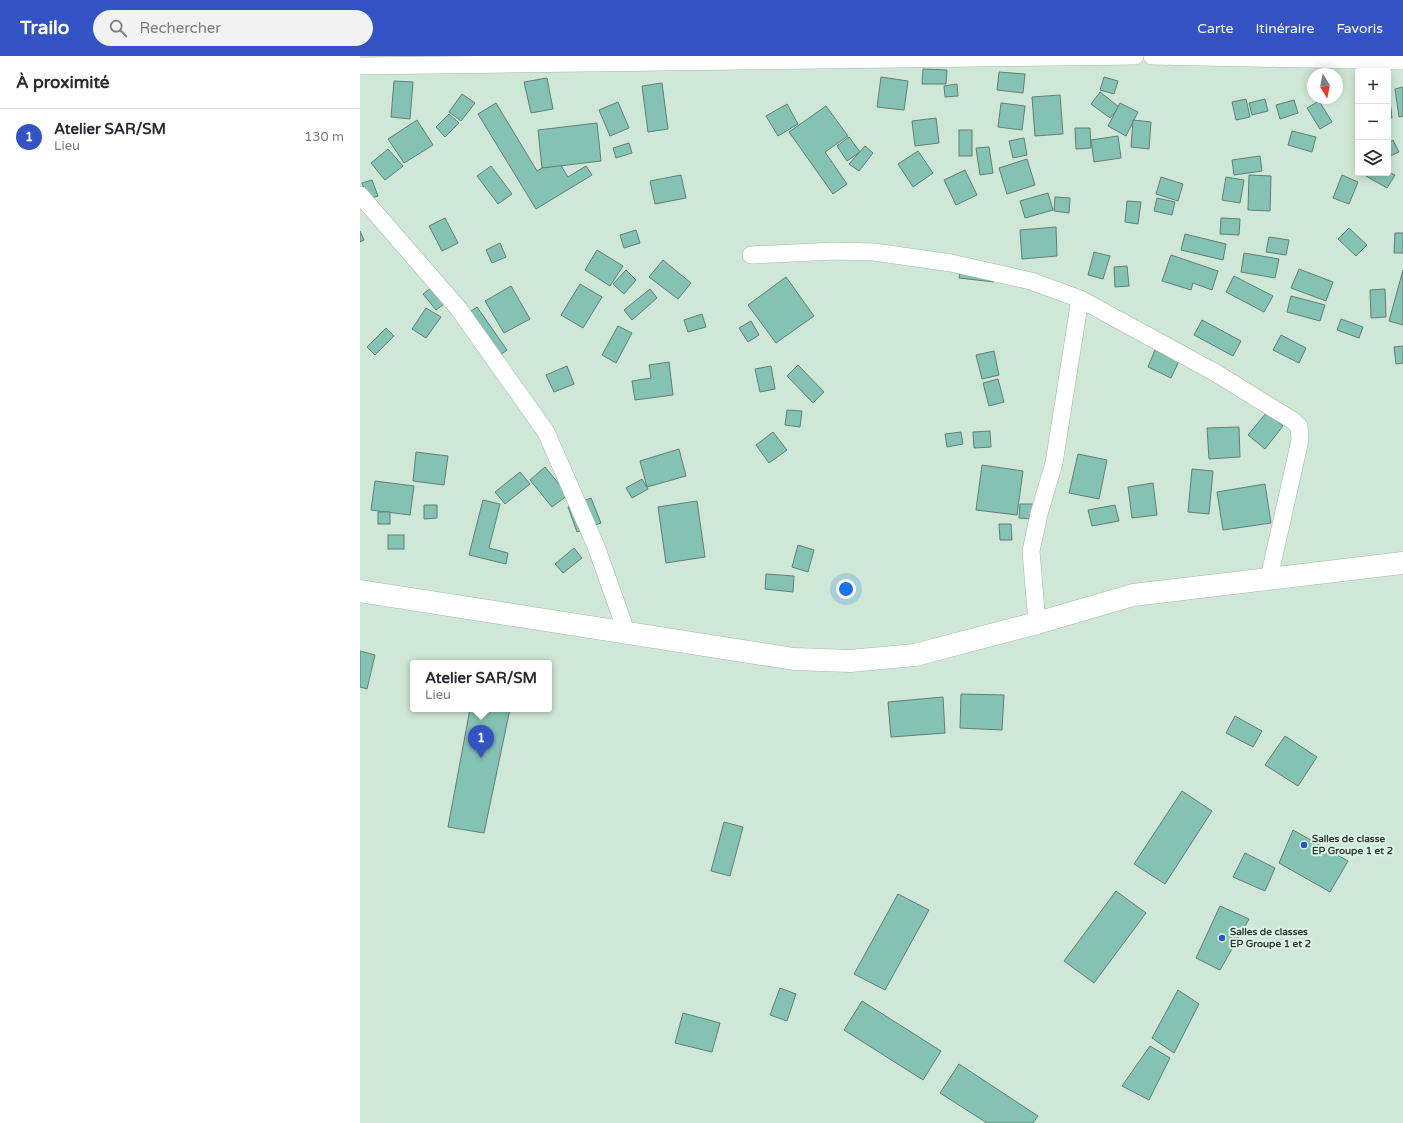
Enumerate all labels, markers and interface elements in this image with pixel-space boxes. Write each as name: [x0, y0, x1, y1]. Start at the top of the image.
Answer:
search box: [93, 10, 373, 46]
text: Trailo: [20, 17, 69, 39]
icon: search: [107, 17, 129, 39]
text: Rechercher: [139, 19, 221, 37]
text: Carte: [1197, 20, 1233, 37]
text: Itinéraire: [1255, 20, 1314, 37]
text: Favoris: [1336, 20, 1383, 37]
north arrow: [1307, 68, 1343, 104]
map controls: [1355, 68, 1391, 176]
button: +: [1355, 68, 1391, 104]
text: À proximité: [16, 72, 109, 93]
button: −: [1355, 104, 1391, 140]
text: Atelier SAR/SM: [54, 120, 166, 138]
text: 1: [25, 129, 33, 145]
text: 130 m: [304, 129, 344, 145]
text: Lieu: [54, 138, 80, 154]
button: layers: [1355, 140, 1391, 176]
your location: [836, 579, 856, 599]
popup: [410, 660, 552, 712]
text: Atelier SAR/SM: [425, 669, 537, 687]
text: Lieu: [425, 687, 451, 703]
pin: 1: [468, 725, 494, 758]
place label: Salles de classe EP Groupe 1 et 2: [1312, 833, 1393, 857]
marker: Salles de classe EP Groupe 1 et 2: [1299, 840, 1309, 850]
place label: Salles de classes EP Groupe 1 et 2: [1230, 926, 1311, 950]
marker: Salles de classes EP Groupe 1 et 2: [1217, 933, 1227, 943]

